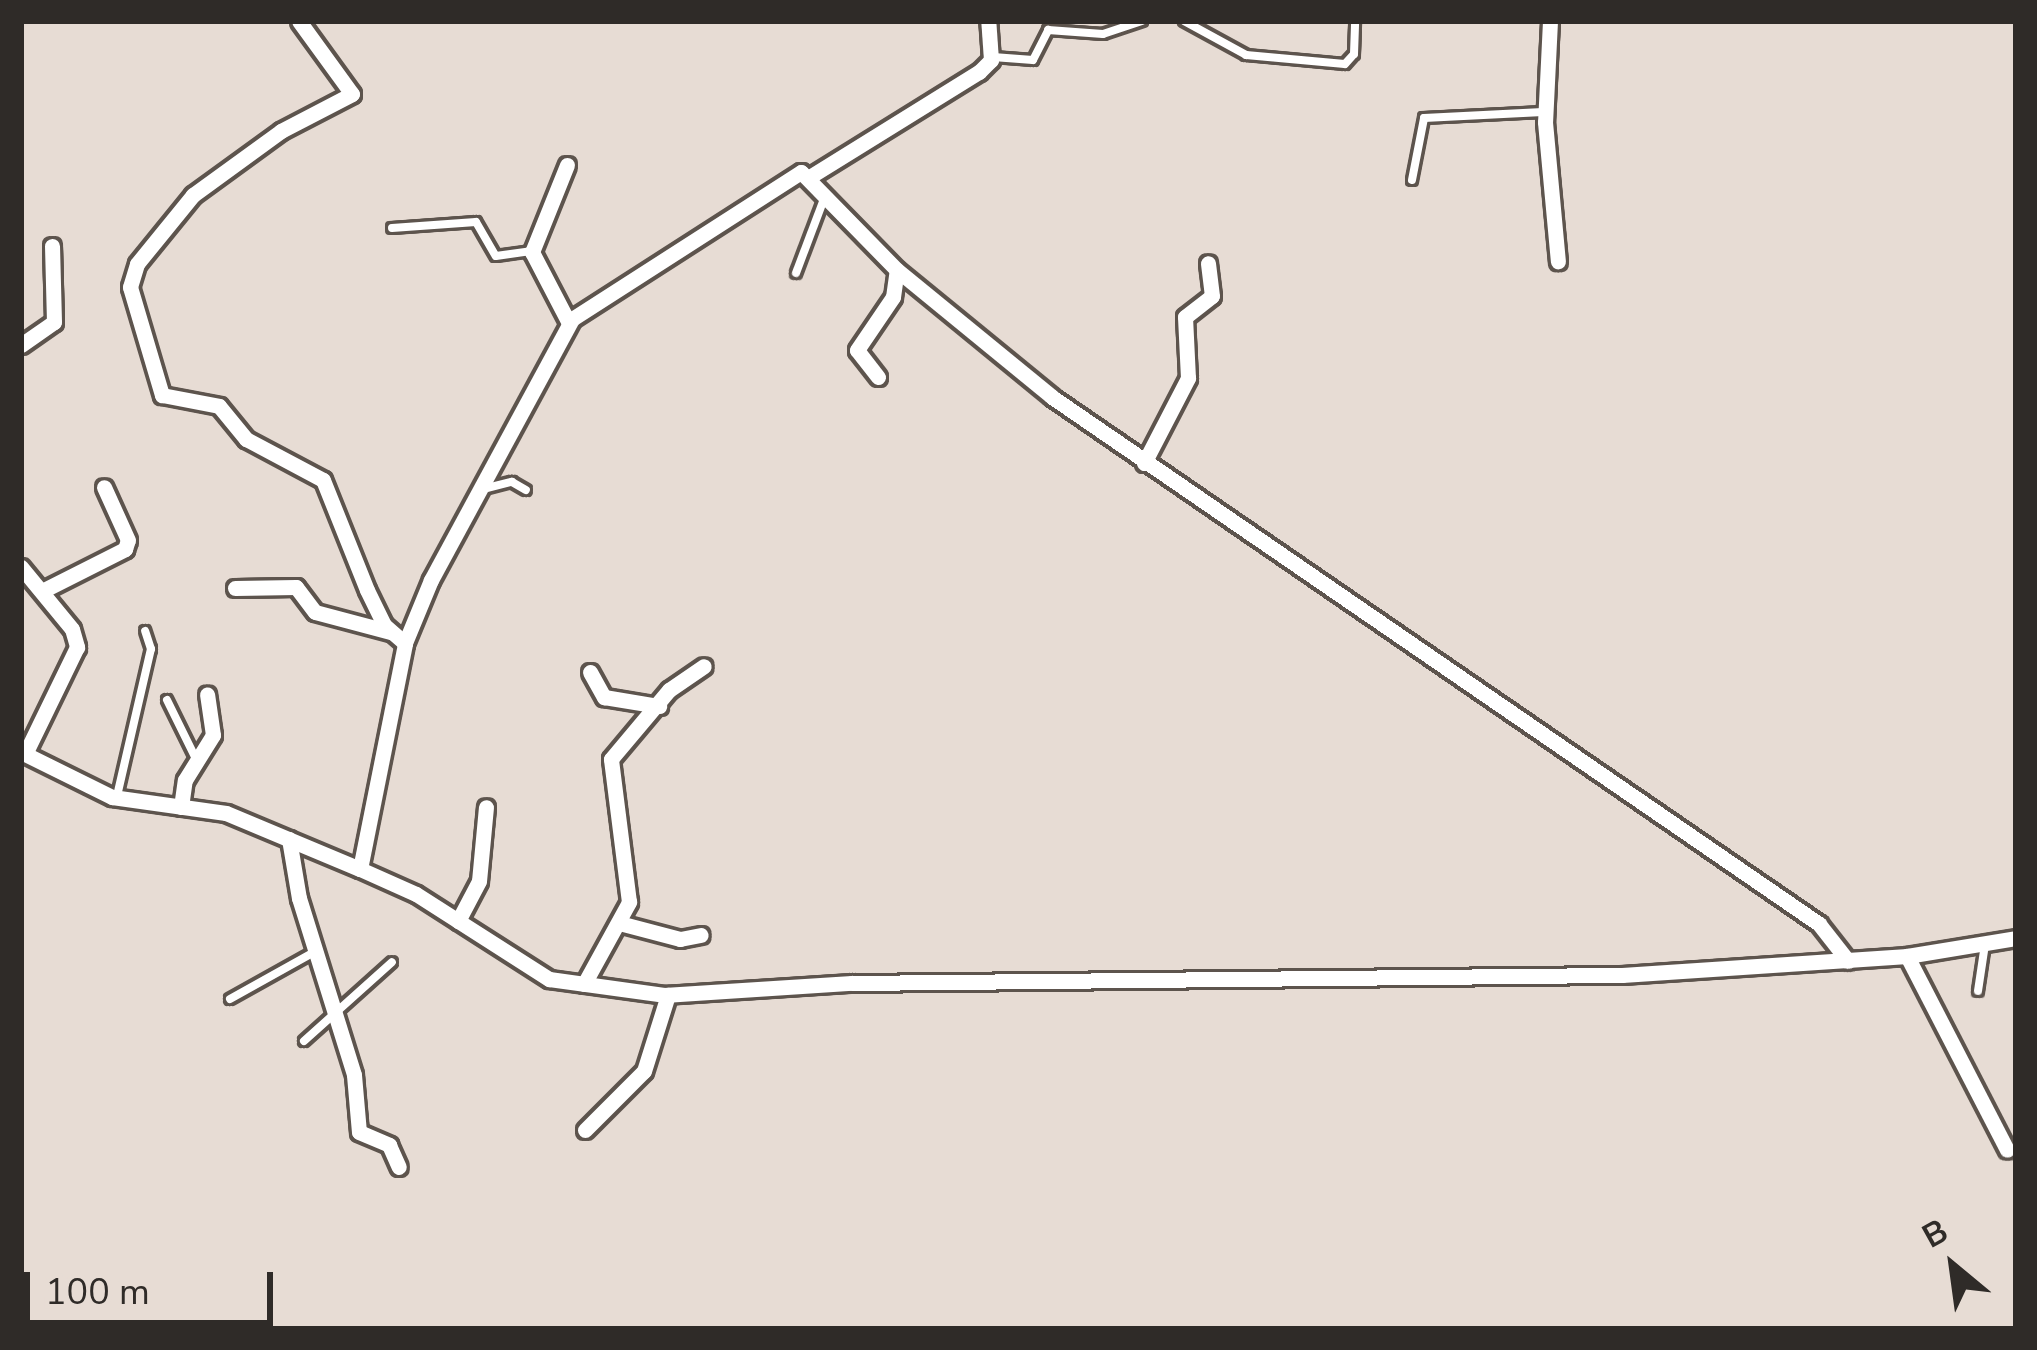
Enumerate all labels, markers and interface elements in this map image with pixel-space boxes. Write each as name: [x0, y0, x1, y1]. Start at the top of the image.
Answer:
north arrow: [1893, 1206, 2013, 1326]
text: B: [1914, 1209, 1956, 1259]
scale bar: [30, 1248, 279, 1322]
text: 100 m: [45, 1268, 150, 1317]

